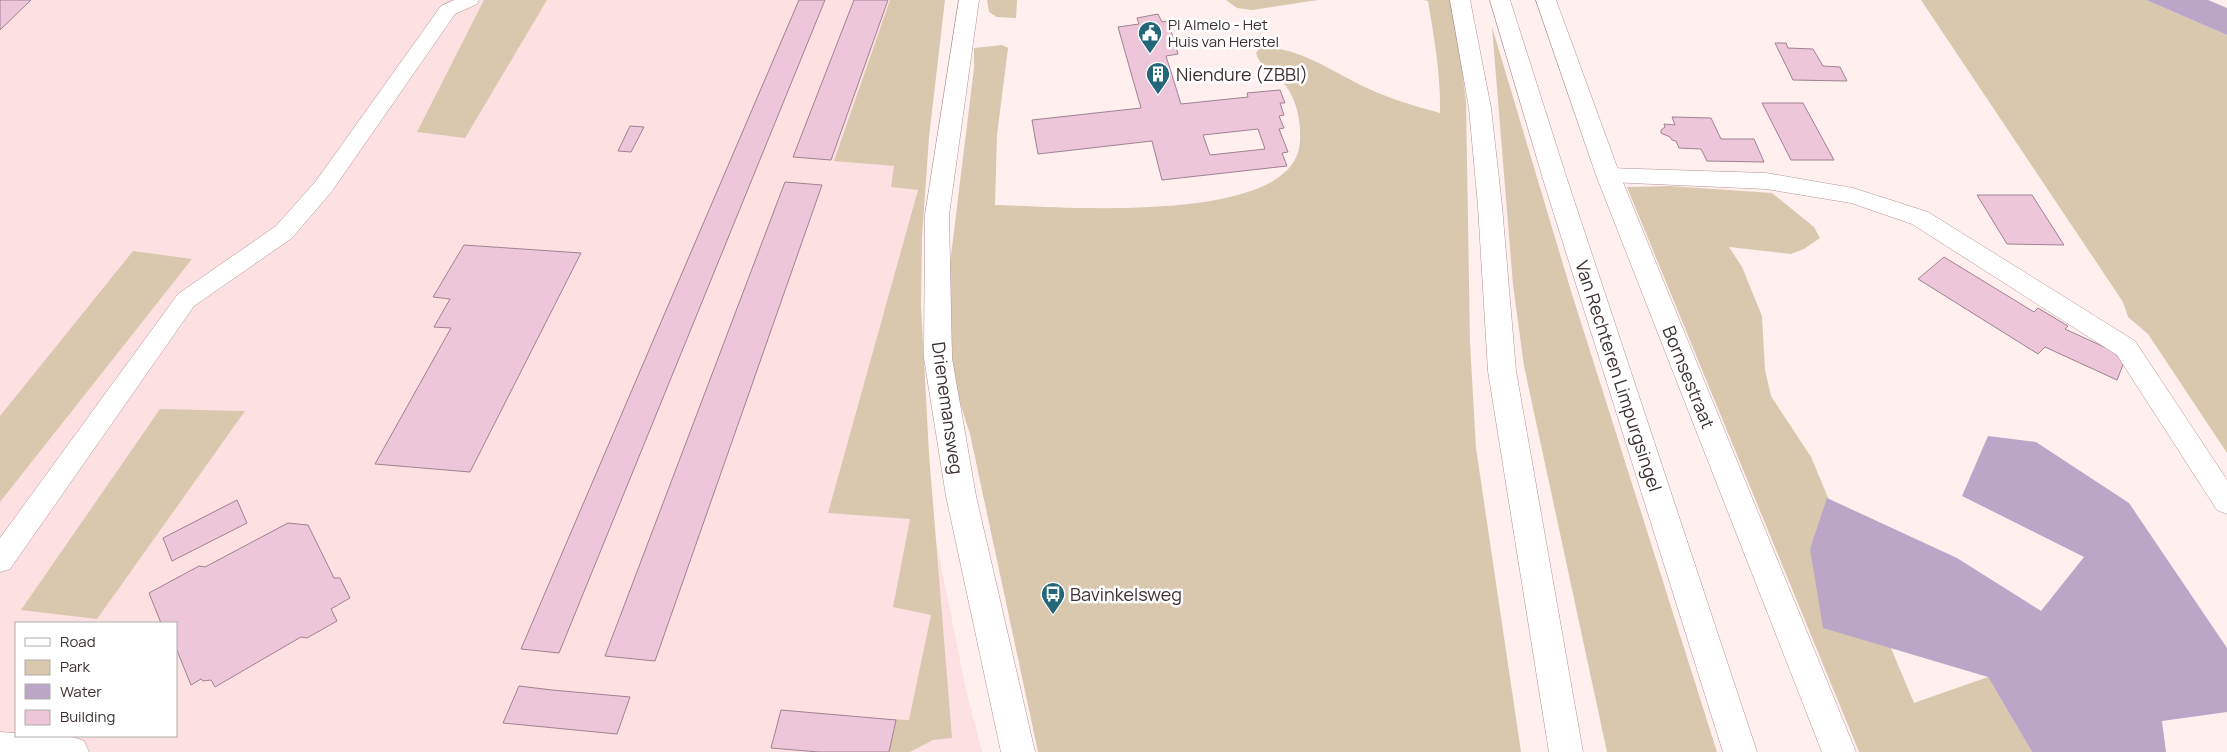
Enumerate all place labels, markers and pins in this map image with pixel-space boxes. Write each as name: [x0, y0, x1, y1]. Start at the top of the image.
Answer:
place label: PI Almelo - Het Huis van Herstel: [1168, 14, 1279, 52]
public building icon: PI Almelo - Het Huis van Herstel: [1137, 20, 1163, 54]
building icon: Niendure (ZBBI): [1145, 61, 1171, 95]
place label: Niendure (ZBBI): [1176, 62, 1308, 86]
bus stop icon: Bavinkelsweg: [1040, 581, 1066, 615]
place label: Bavinkelsweg: [1070, 582, 1182, 606]

